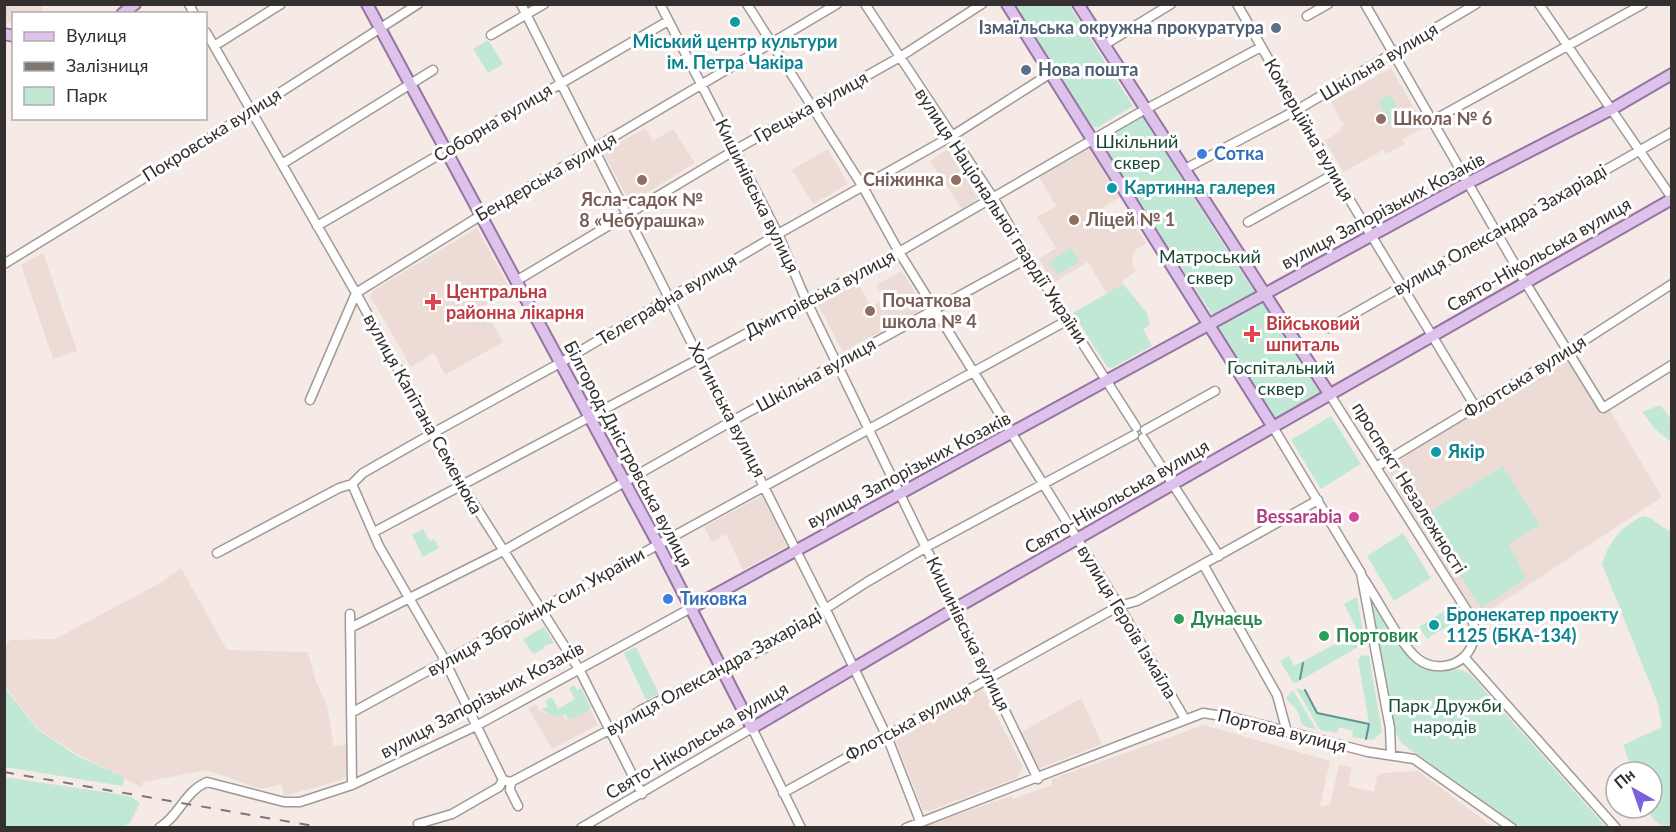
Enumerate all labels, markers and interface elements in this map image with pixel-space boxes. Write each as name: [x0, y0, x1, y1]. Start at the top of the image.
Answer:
legend: [12, 12, 207, 120]
marker: Міський центр культури ім. Петра Чакіра: [728, 15, 742, 29]
place label: Ізмаїльська окружна прокуратура: [979, 16, 1264, 38]
street label: Шкільна вулиця: [1316, 17, 1441, 105]
marker: Ізмаїльська окружна прокуратура: [1269, 21, 1283, 35]
text: Вулиця: [66, 24, 127, 46]
place label: Міський центр культури ім. Петра Чакіра: [633, 30, 837, 73]
text: Залізниця: [66, 54, 148, 76]
street label: Комерційна вулиця: [1260, 54, 1360, 205]
place label: Нова пошта: [1038, 58, 1138, 80]
marker: Нова пошта: [1019, 63, 1033, 77]
street label: Грецька вулиця: [749, 66, 872, 147]
street label: Соборна вулиця: [429, 78, 556, 166]
street label: Покровська вулиця: [138, 83, 285, 186]
street label: вулиця Національної гвардії України: [911, 83, 1093, 347]
text: Парк: [66, 84, 108, 106]
place label: Школа № 6: [1393, 107, 1492, 129]
marker: Школа № 6: [1374, 112, 1388, 126]
street label: Кишинівська вулиця: [711, 115, 805, 276]
street label: Бендерська вулиця: [471, 127, 620, 225]
park label: Шкільний сквер: [1096, 130, 1178, 173]
place label: Сотка: [1214, 142, 1264, 164]
marker: Сотка: [1195, 147, 1209, 161]
street label: вулиця Запорізьких Козаків: [1277, 147, 1488, 273]
street label: вулиця Олександра Захаріаді: [1389, 159, 1610, 299]
place label: Сніжинка: [863, 168, 944, 190]
marker: Ясла-садок № 8 «Чебурашка»: [635, 173, 649, 187]
marker: Сніжинка: [949, 173, 963, 187]
place label: Картинна галерея: [1124, 176, 1275, 198]
marker: Картинна галерея: [1105, 181, 1119, 195]
place label: Ясла-садок № 8 «Чебурашка»: [579, 188, 705, 231]
street label: Свято-Нікольська вулиця: [1442, 192, 1635, 316]
place label: Ліцей № 1: [1085, 208, 1175, 230]
marker: Ліцей № 1: [1067, 213, 1081, 227]
street label: Дмитрівська вулиця: [740, 244, 899, 342]
park label: Матроський сквер: [1159, 245, 1261, 288]
street label: Телеграфна вулиця: [593, 249, 740, 349]
place label: Центральна районна лікарня: [446, 280, 584, 323]
place label: Початкова школа № 4: [882, 289, 977, 332]
marker: Центральна районна лікарня: [424, 293, 442, 311]
marker: Початкова школа № 4: [863, 304, 877, 318]
street label: вулиця Капітана Семенюка: [360, 310, 488, 517]
place label: Військовий шпиталь: [1266, 312, 1360, 355]
marker: Військовий шпиталь: [1243, 325, 1261, 343]
street label: Флотська вулиця: [1459, 330, 1590, 423]
street label: Шкільна вулиця: [752, 332, 879, 416]
street label: Білгород-Дністровська вулиця: [560, 337, 698, 571]
street label: Хотинська вулиця: [684, 338, 771, 481]
park label: Госпітальний сквер: [1227, 356, 1335, 399]
street label: проспект Незалежності: [1348, 398, 1472, 577]
street label: вулиця Запорізьких Козаків: [803, 406, 1014, 532]
street label: Свято-Нікольська вулиця: [1020, 434, 1213, 558]
place label: Якір: [1447, 440, 1485, 462]
marker: Якір: [1429, 445, 1443, 459]
place label: Bessarabia: [1256, 505, 1342, 527]
marker: Bessarabia: [1347, 510, 1361, 524]
street label: вулиця Героїв Ізмаїла: [1073, 541, 1182, 702]
street label: вулиця Збройних сил України: [423, 542, 648, 680]
street label: Кишинівська вулиця: [922, 553, 1016, 714]
place label: Тиковка: [680, 587, 747, 609]
marker: Тиковка: [661, 592, 675, 606]
street label: вулиця Олександра Захаріаді: [602, 603, 825, 740]
place label: Бронекатер проекту 1125 (БКА-134): [1446, 603, 1619, 646]
place label: Дунаєць: [1191, 607, 1262, 629]
marker: Дунаєць: [1172, 612, 1186, 626]
marker: Бронекатер проекту 1125 (БКА-134): [1427, 618, 1441, 632]
place label: Портовик: [1336, 624, 1418, 646]
marker: Портовик: [1317, 629, 1331, 643]
street label: вулиця Запорізьких Козаків: [376, 636, 587, 762]
street label: Свято-Нікольська вулиця: [601, 677, 792, 803]
street label: Флотська вулиця: [841, 679, 974, 766]
park label: Парк Дружби народів: [1388, 694, 1502, 737]
street label: Портова вулиця: [1215, 703, 1349, 757]
north arrow: [1604, 760, 1664, 820]
text: Пн: [1610, 764, 1638, 792]

